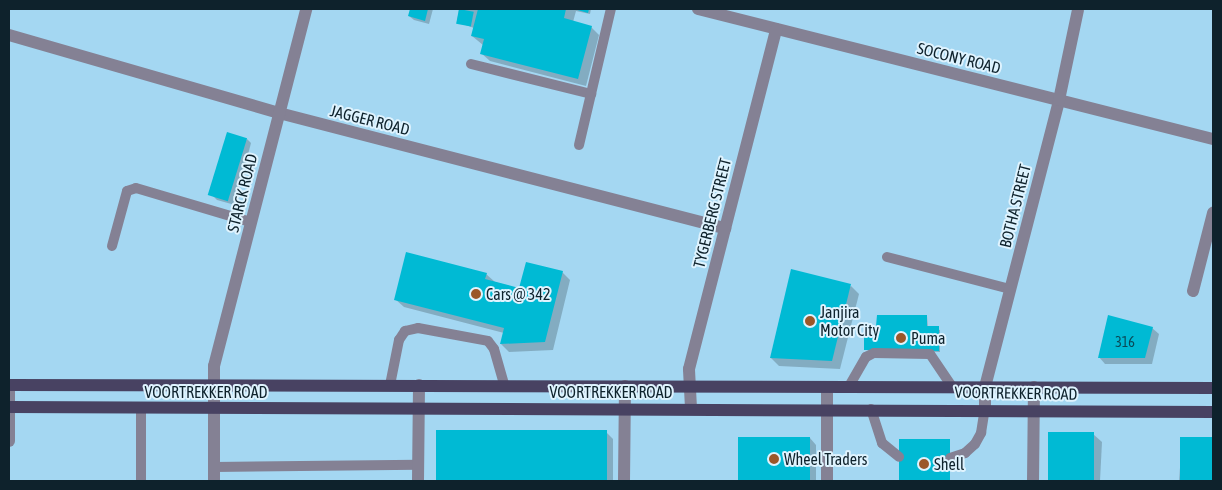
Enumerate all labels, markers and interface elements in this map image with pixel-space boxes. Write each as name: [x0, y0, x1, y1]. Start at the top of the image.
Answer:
street label: SOCONY ROAD: [915, 38, 1003, 78]
street label: JAGGER ROAD: [328, 101, 412, 139]
street label: STARCK ROAD: [223, 152, 261, 234]
street label: TYGERBERG STREET: [689, 156, 735, 270]
street label: BOTHA STREET: [995, 162, 1035, 250]
place label: Cars @ 342: [486, 284, 550, 304]
marker: Cars @ 342: [470, 288, 482, 300]
place label: Janjira Motor City: [820, 302, 879, 340]
marker: Janjira Motor City: [804, 315, 816, 327]
place label: Puma: [911, 328, 946, 348]
marker: Puma: [895, 332, 907, 344]
house number: 316: [1115, 334, 1135, 350]
street label: VOORTREKKER ROAD: [145, 382, 267, 402]
street label: VOORTREKKER ROAD: [550, 382, 672, 402]
street label: VOORTREKKER ROAD: [954, 382, 1078, 404]
place label: Wheel Traders: [784, 449, 867, 469]
marker: Wheel Traders: [768, 453, 780, 465]
place label: Shell: [934, 454, 964, 474]
marker: Shell: [918, 458, 930, 470]

